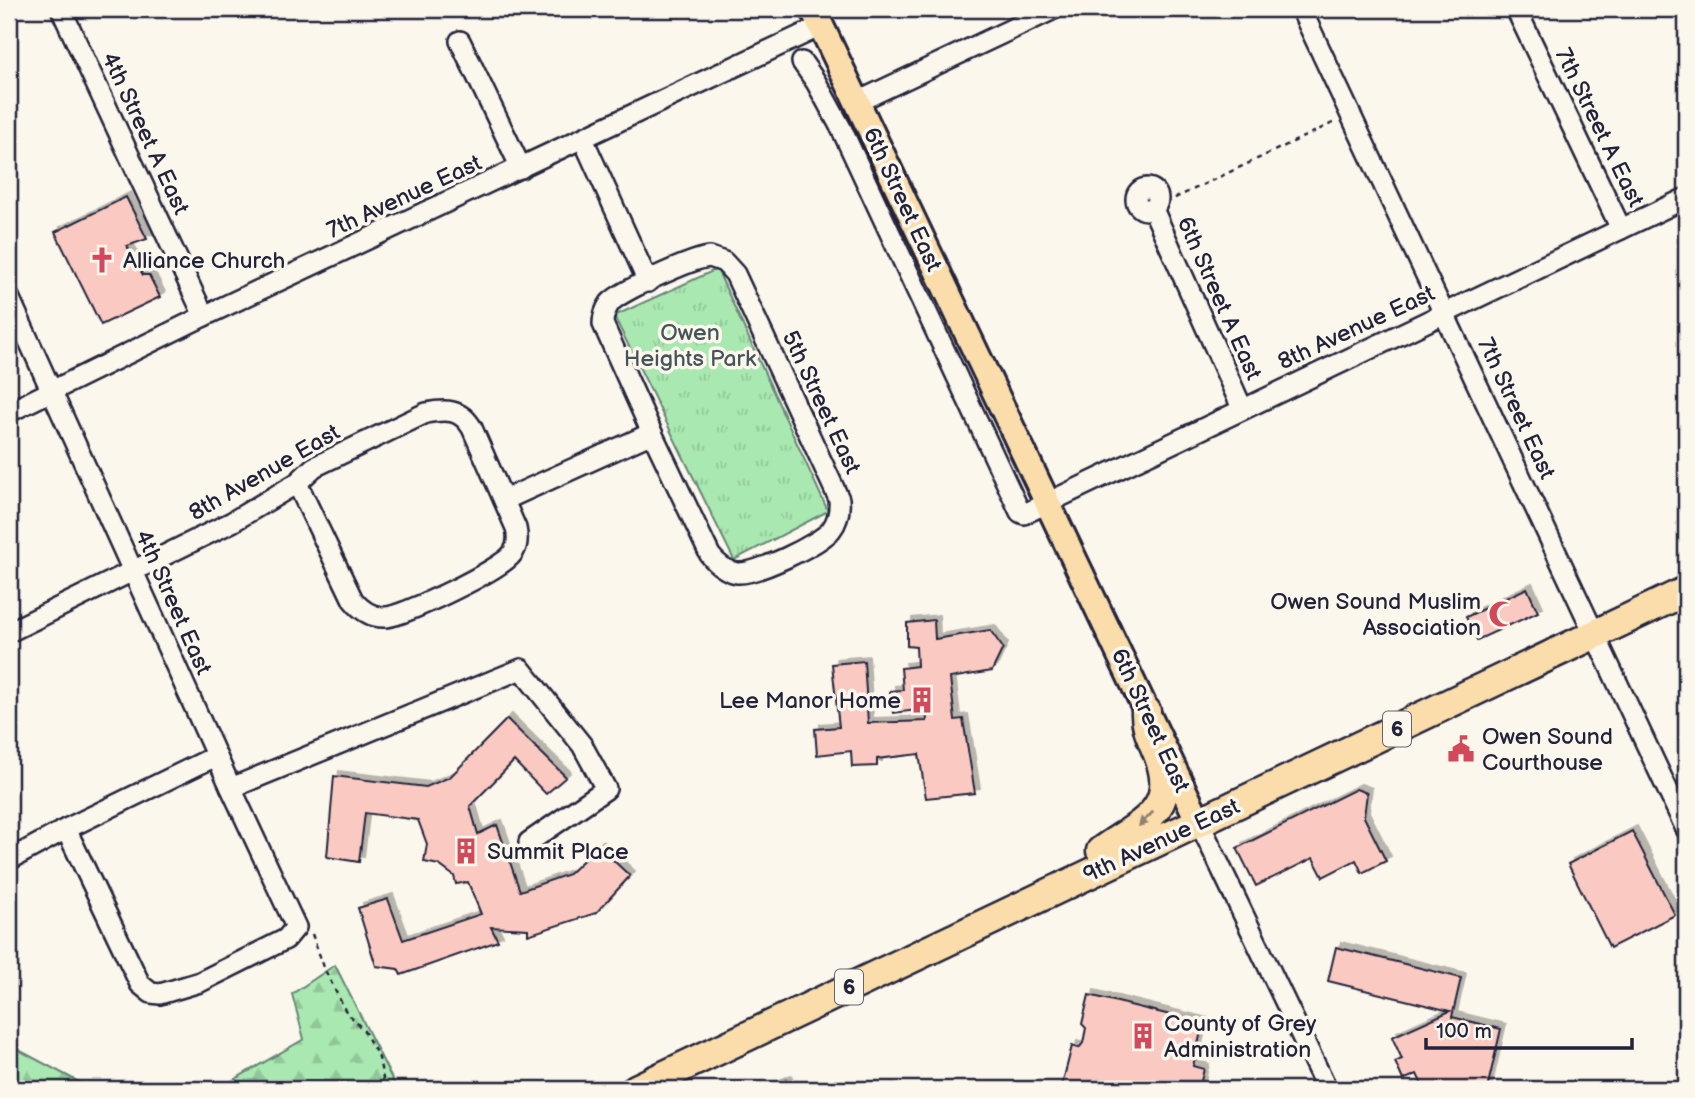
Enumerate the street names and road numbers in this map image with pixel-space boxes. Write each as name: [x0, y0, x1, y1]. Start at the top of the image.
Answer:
street label: 7th Street A East: [1549, 44, 1650, 211]
street label: 4th Street A East: [95, 48, 195, 219]
street label: 6th Street East: [857, 123, 948, 276]
street label: 7th Avenue East: [323, 149, 486, 245]
street label: 6th Street A East: [1171, 212, 1268, 384]
street label: 8th Avenue East: [1274, 279, 1439, 376]
street label: 5th Street East: [776, 326, 866, 478]
street label: 7th Street East: [1471, 333, 1561, 484]
street label: 8th Avenue East: [184, 418, 345, 527]
street label: 4th Street East: [129, 526, 218, 679]
street label: 6th Street East: [1105, 644, 1196, 797]
road number: 6: [1383, 712, 1411, 746]
street label: 9th Avenue East: [1079, 792, 1244, 889]
road number: 6: [835, 970, 863, 1004]

